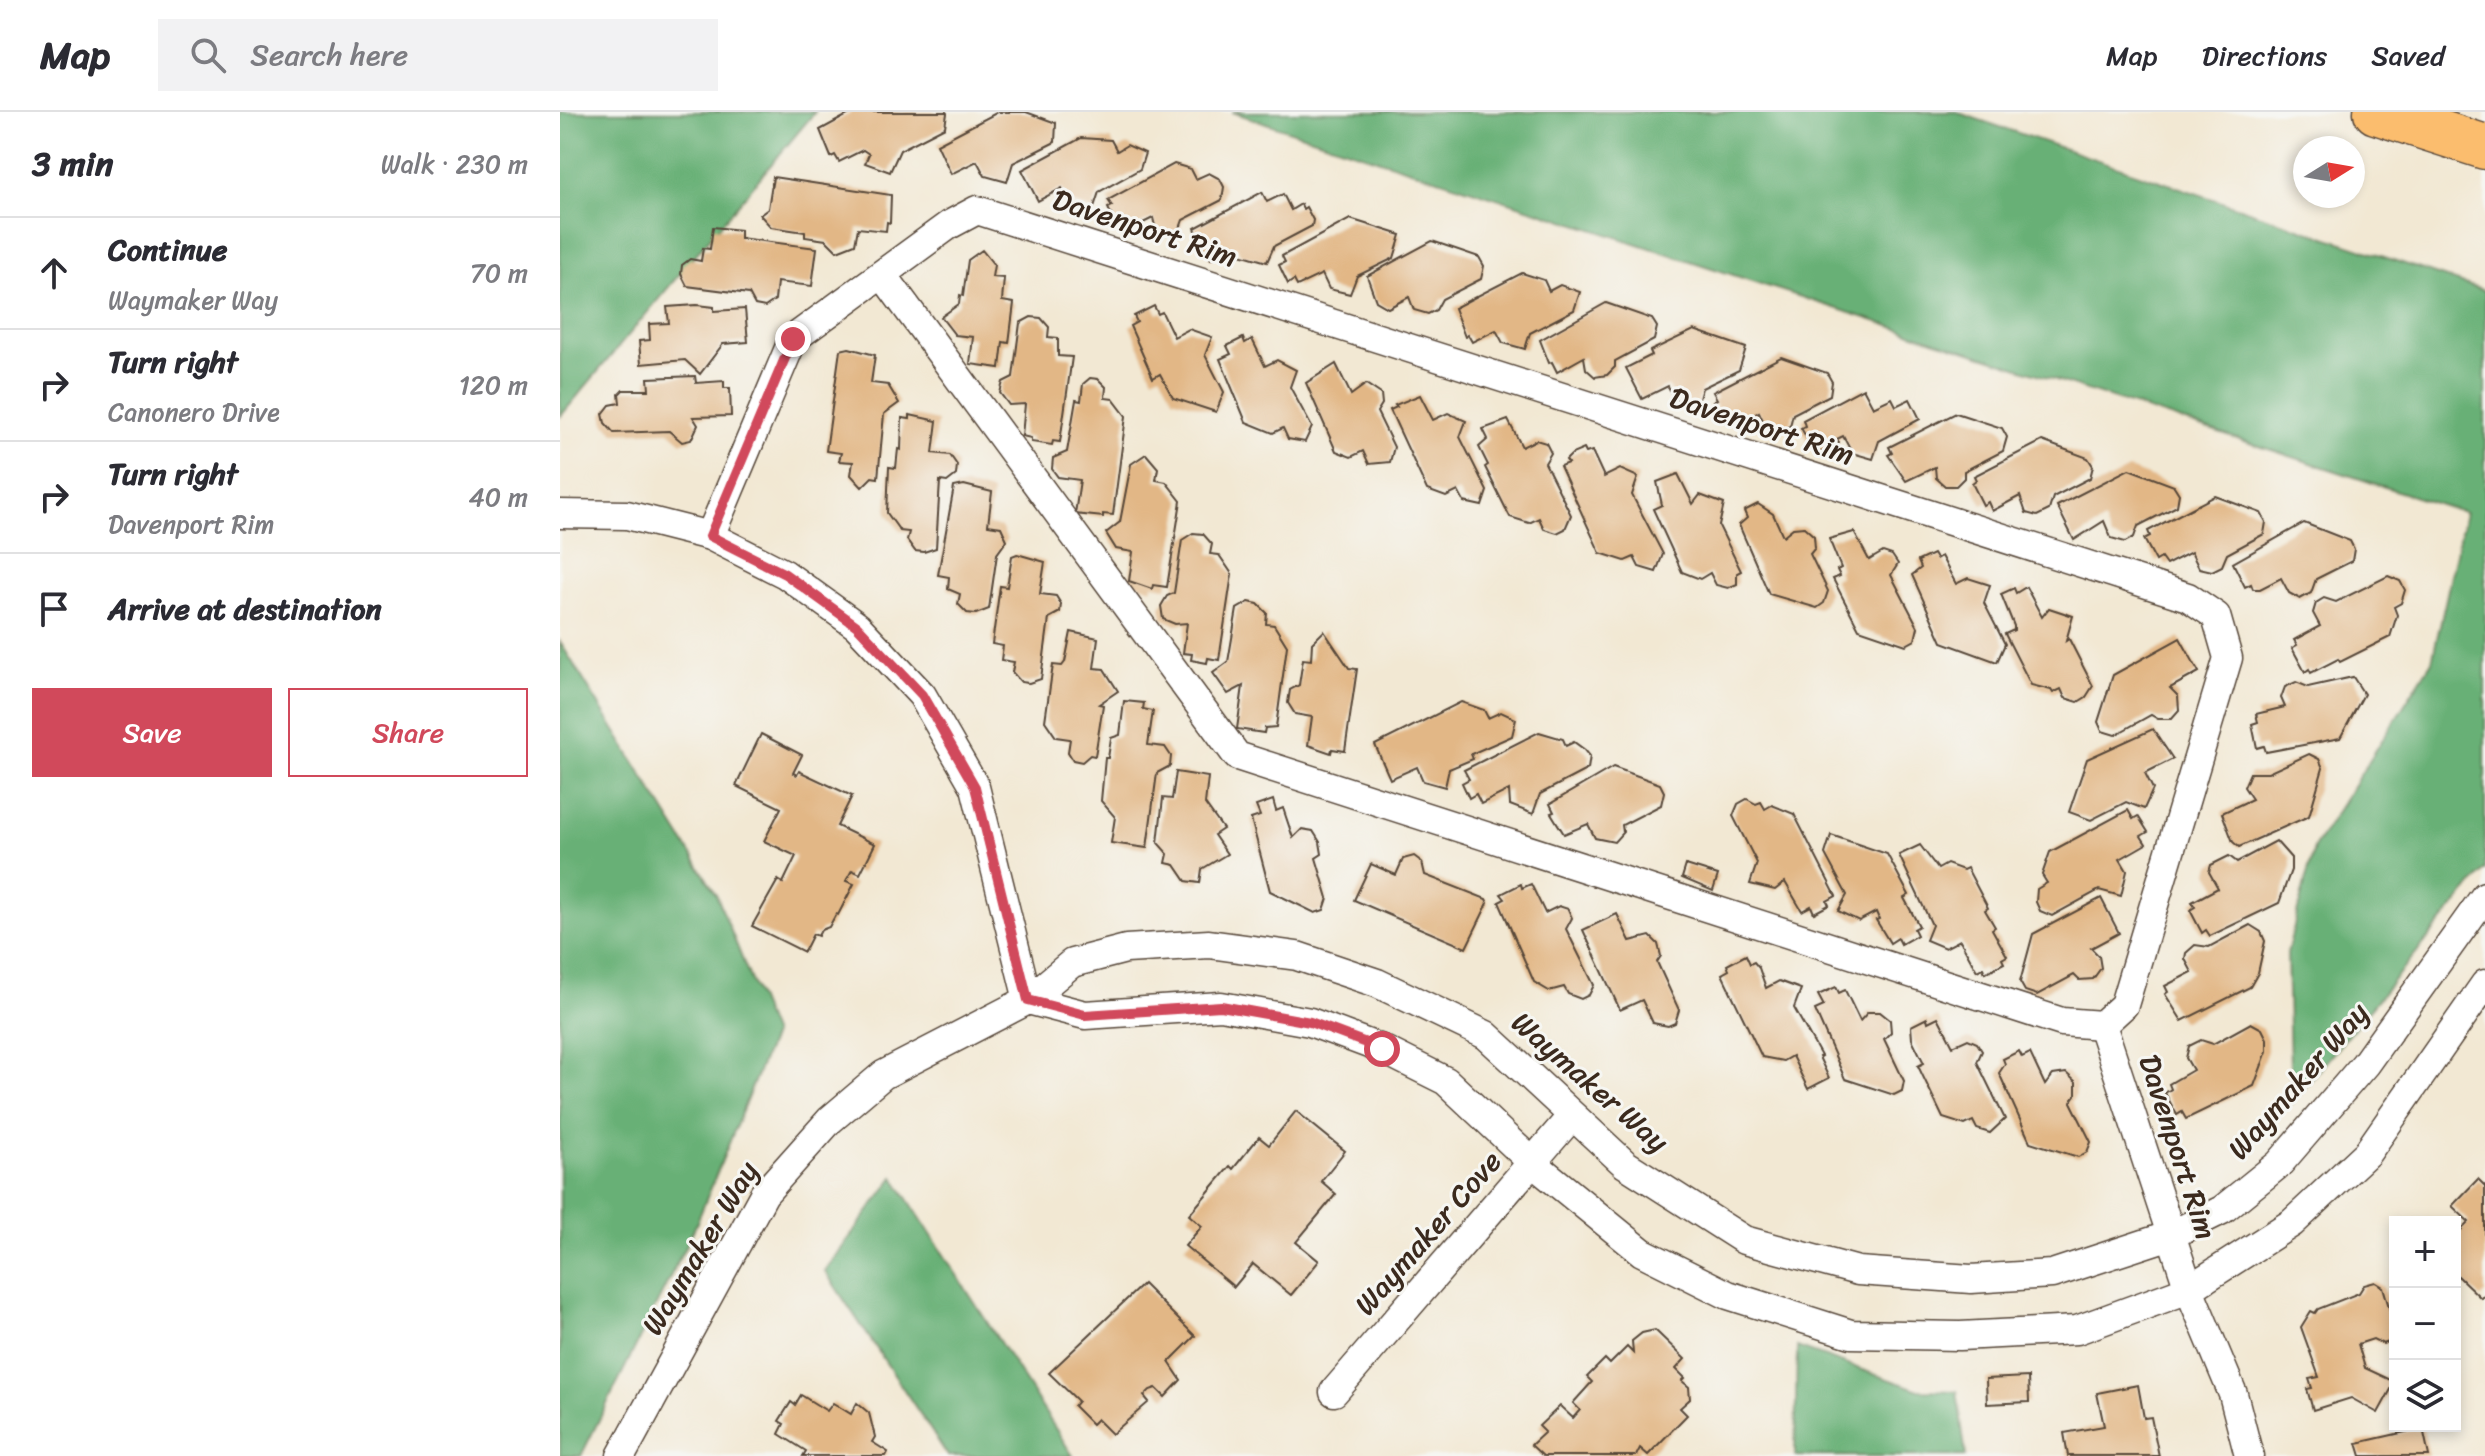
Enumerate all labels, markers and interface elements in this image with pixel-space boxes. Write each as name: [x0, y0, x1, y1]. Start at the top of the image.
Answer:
search box: [158, 19, 718, 91]
text: Map: [40, 22, 110, 89]
text: Search here: [250, 28, 408, 82]
text: Map: [2106, 31, 2158, 80]
text: Directions: [2202, 31, 2327, 80]
text: Saved: [2371, 31, 2445, 80]
icon: search: [186, 33, 230, 77]
text: 3 min: [32, 134, 113, 194]
north arrow: [2293, 136, 2365, 208]
text: Walk · 230 m: [381, 141, 528, 187]
street label: Davenport Rim: [1045, 173, 1245, 283]
text: Continue: [108, 223, 227, 277]
text: 70 m: [470, 250, 528, 296]
icon: ahead: [32, 251, 76, 295]
text: Waymaker Way: [108, 277, 278, 323]
route end: [775, 321, 811, 357]
text: Turn right: [108, 335, 238, 389]
text: 120 m: [459, 362, 528, 408]
icon: right: [32, 363, 76, 407]
street label: Davenport Rim: [1662, 371, 1862, 481]
text: Canonero Drive: [108, 389, 280, 435]
text: Turn right: [108, 447, 238, 501]
text: 40 m: [469, 474, 528, 520]
icon: right: [32, 475, 76, 519]
text: Davenport Rim: [108, 501, 274, 547]
text: Arrive at destination: [108, 582, 382, 636]
icon: arrive: [32, 587, 76, 631]
button: Save: [32, 688, 272, 777]
button: Share: [288, 688, 528, 777]
street label: Waymaker Way: [2213, 989, 2383, 1173]
street label: Waymaker Way: [1498, 997, 1682, 1167]
route start: [1364, 1031, 1400, 1067]
street label: Davenport Rim: [2123, 1047, 2233, 1247]
street label: Waymaker Cove: [1340, 1138, 1516, 1328]
street label: Waymaker Way: [626, 1150, 774, 1346]
map controls: [2389, 1216, 2461, 1432]
button: +: [2389, 1216, 2461, 1288]
button: −: [2389, 1288, 2461, 1360]
button: layers: [2389, 1360, 2461, 1432]

